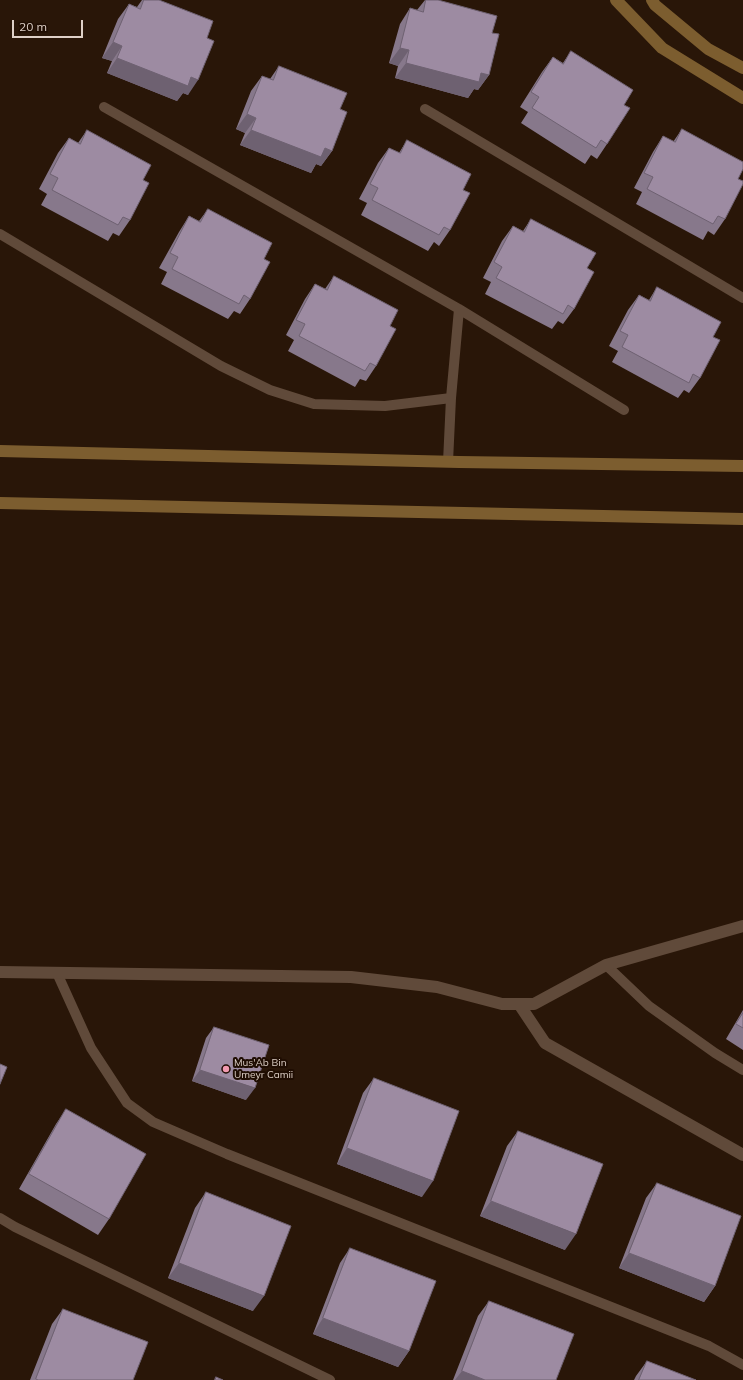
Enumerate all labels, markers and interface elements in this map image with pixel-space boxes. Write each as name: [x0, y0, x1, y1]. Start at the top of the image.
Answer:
scale bar: [14, 12, 85, 38]
text: 20 m: [19, 19, 47, 34]
place label: Mus'Ab Bin Umeyr Camii: [234, 1057, 293, 1080]
marker: Mus'Ab Bin Umeyr Camii: [221, 1064, 231, 1074]

